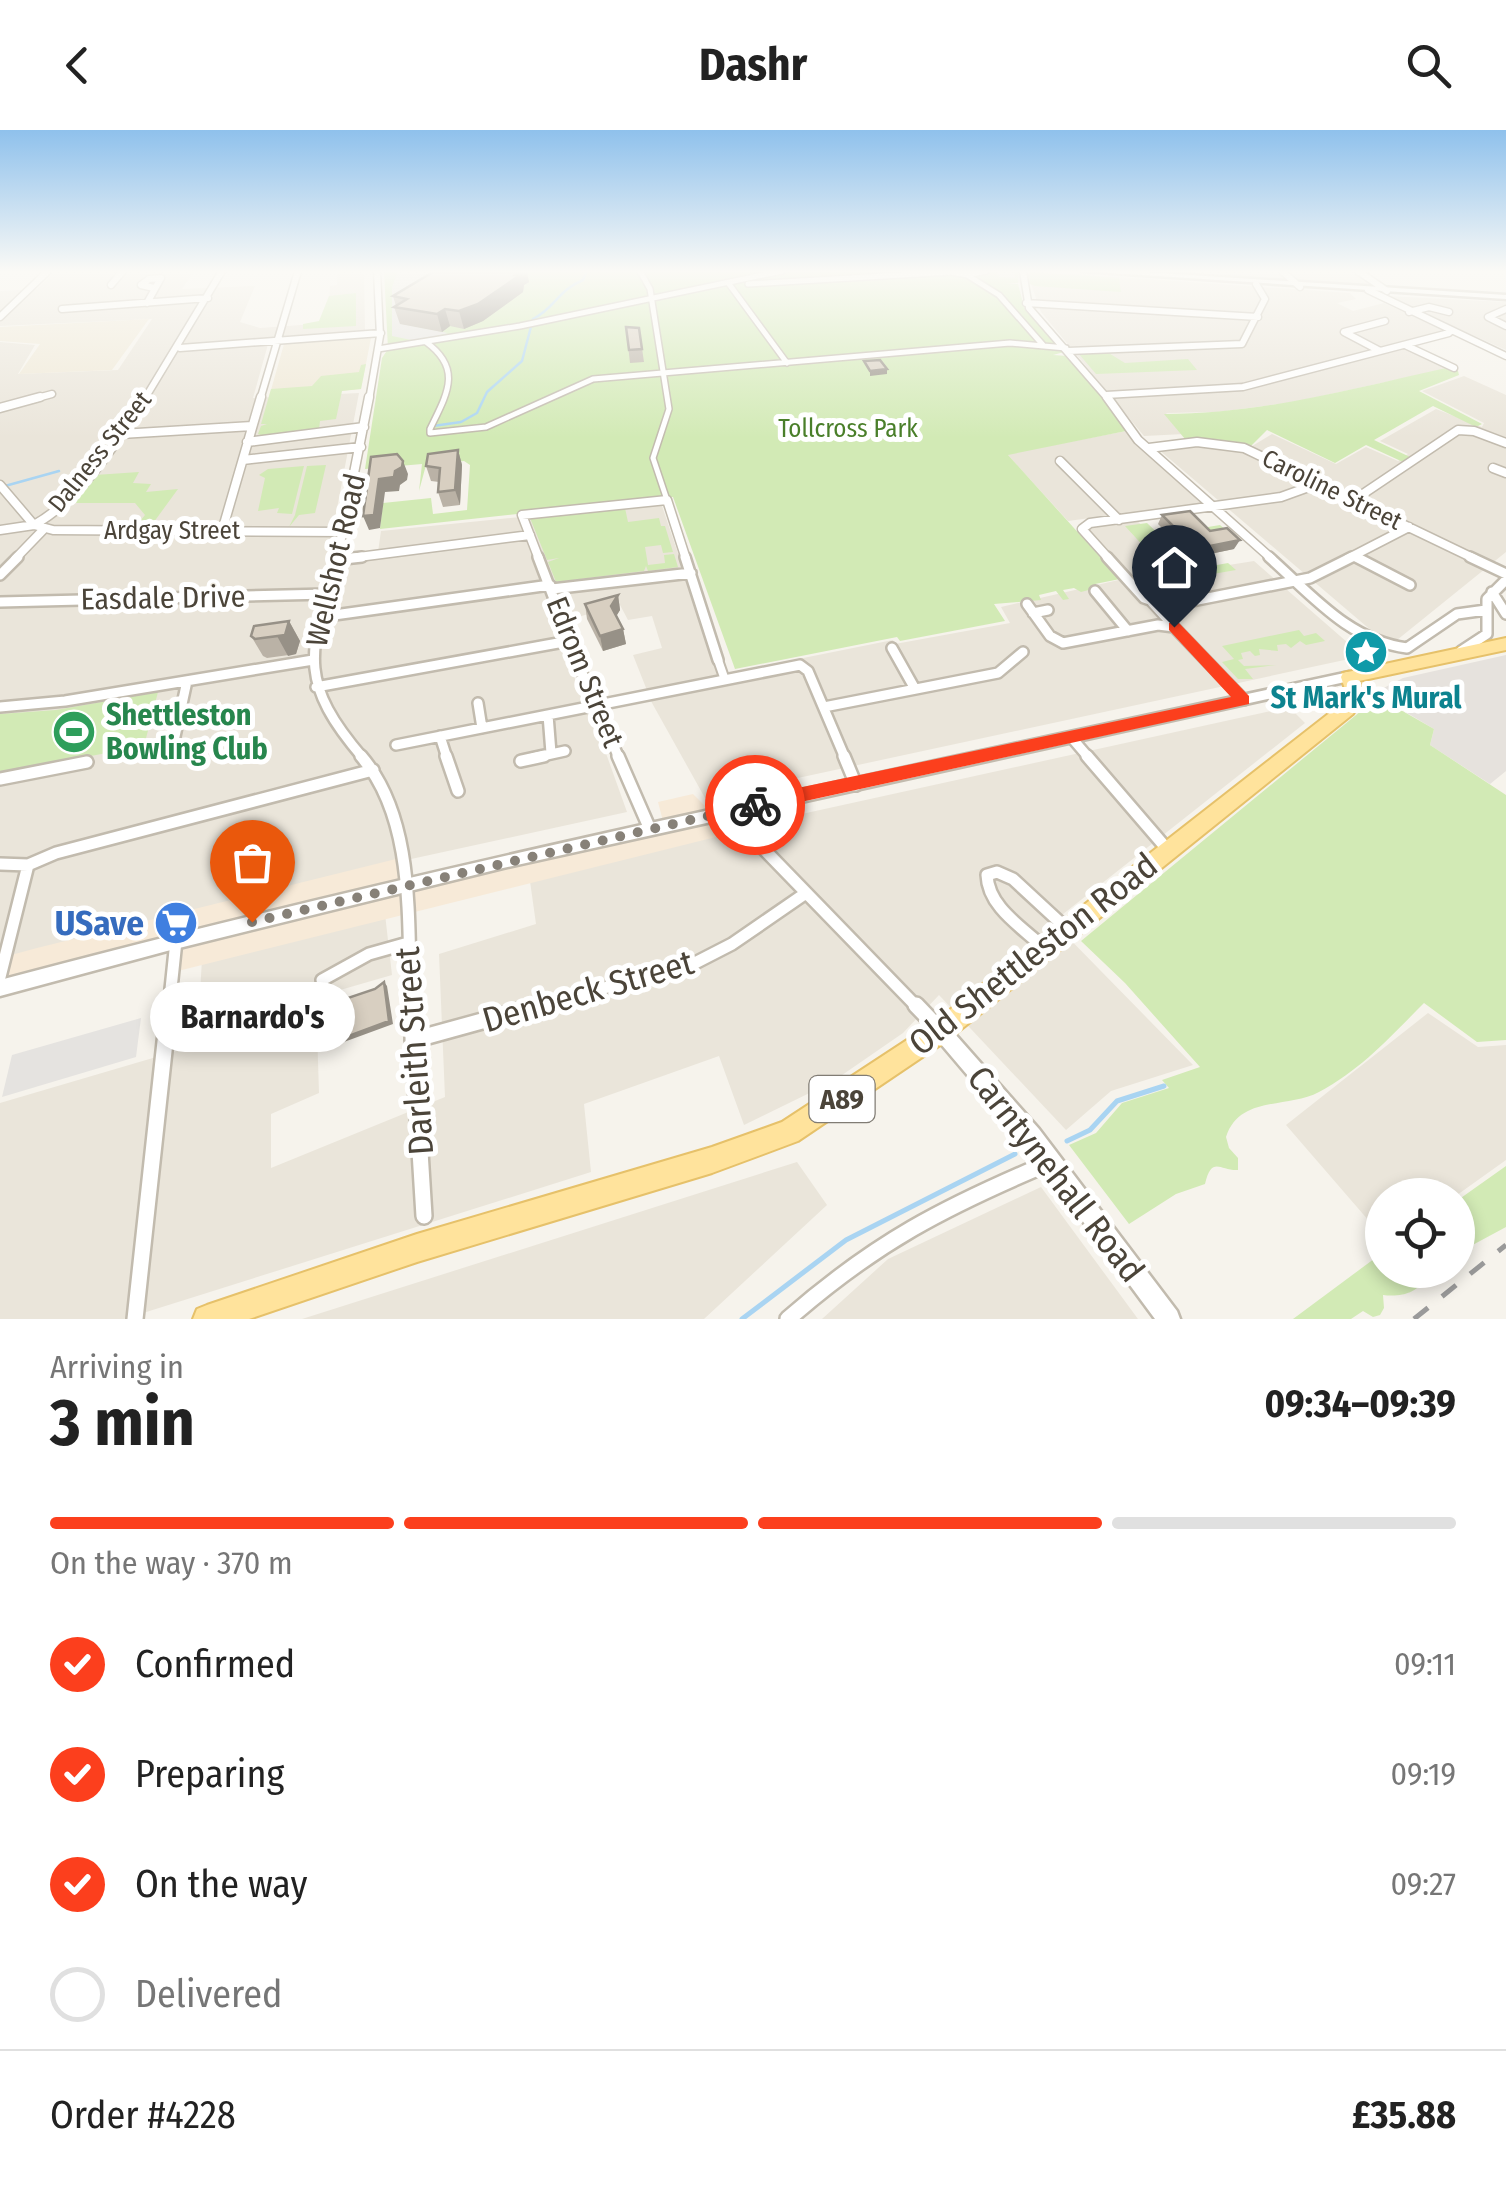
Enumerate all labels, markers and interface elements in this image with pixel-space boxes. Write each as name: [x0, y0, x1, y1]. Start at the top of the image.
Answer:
icon: back: [50, 38, 105, 93]
text: Dashr: [699, 38, 807, 92]
icon: search: [1401, 38, 1456, 93]
street label: Dalness Street: [42, 385, 158, 519]
park label: Tollcross Park: [778, 414, 918, 444]
street label: Caroline Street: [1257, 443, 1407, 537]
street label: Wellshot Road: [299, 470, 373, 650]
street label: Ardgay Street: [104, 516, 241, 546]
pin: [1132, 525, 1217, 628]
icon: home: [1147, 540, 1202, 595]
street label: Easdale Drive: [80, 579, 246, 617]
street label: Edrom Street: [539, 592, 632, 753]
place icon: St Mark's Mural: [1343, 629, 1389, 675]
place label: St Mark's Mural: [1270, 680, 1462, 716]
place label: Shettleston Bowling Club: [106, 697, 268, 767]
sports icon: Shettleston Bowling Club: [51, 709, 97, 755]
courier: [705, 755, 805, 855]
icon: bike: [728, 778, 783, 833]
pin: [210, 820, 295, 923]
icon: bag: [225, 835, 280, 890]
street label: Old Shettleston Road: [900, 844, 1166, 1064]
supermarket icon: USave: [153, 900, 199, 946]
place label: USave: [55, 902, 144, 944]
street label: Denbeck Street: [478, 941, 699, 1041]
street label: Darleith Street: [386, 945, 442, 1157]
callout: Barnardo's: [150, 982, 354, 1052]
text: Barnardo's: [180, 998, 325, 1036]
street label: Carntynehall Road: [959, 1058, 1153, 1290]
road number: A89: [810, 1076, 874, 1122]
map controls: [1365, 1178, 1475, 1288]
button: locate: [1365, 1178, 1475, 1288]
text: Arriving in: [50, 1348, 184, 1386]
text: 09:34–09:39: [1264, 1381, 1456, 1427]
text: 3 min: [50, 1384, 195, 1462]
text: On the way · 370 m: [50, 1544, 293, 1582]
icon: check: [50, 1637, 105, 1692]
text: Confirmed: [135, 1641, 295, 1687]
text: 09:11: [1394, 1645, 1456, 1683]
icon: check: [50, 1747, 105, 1802]
text: Preparing: [135, 1751, 284, 1797]
text: 09:19: [1391, 1755, 1456, 1793]
icon: check: [50, 1857, 105, 1912]
text: On the way: [135, 1861, 307, 1907]
text: 09:27: [1390, 1865, 1456, 1903]
text: Delivered: [135, 1971, 282, 2017]
text: Order #4228: [50, 2092, 236, 2138]
text: £35.88: [1352, 2092, 1456, 2138]

